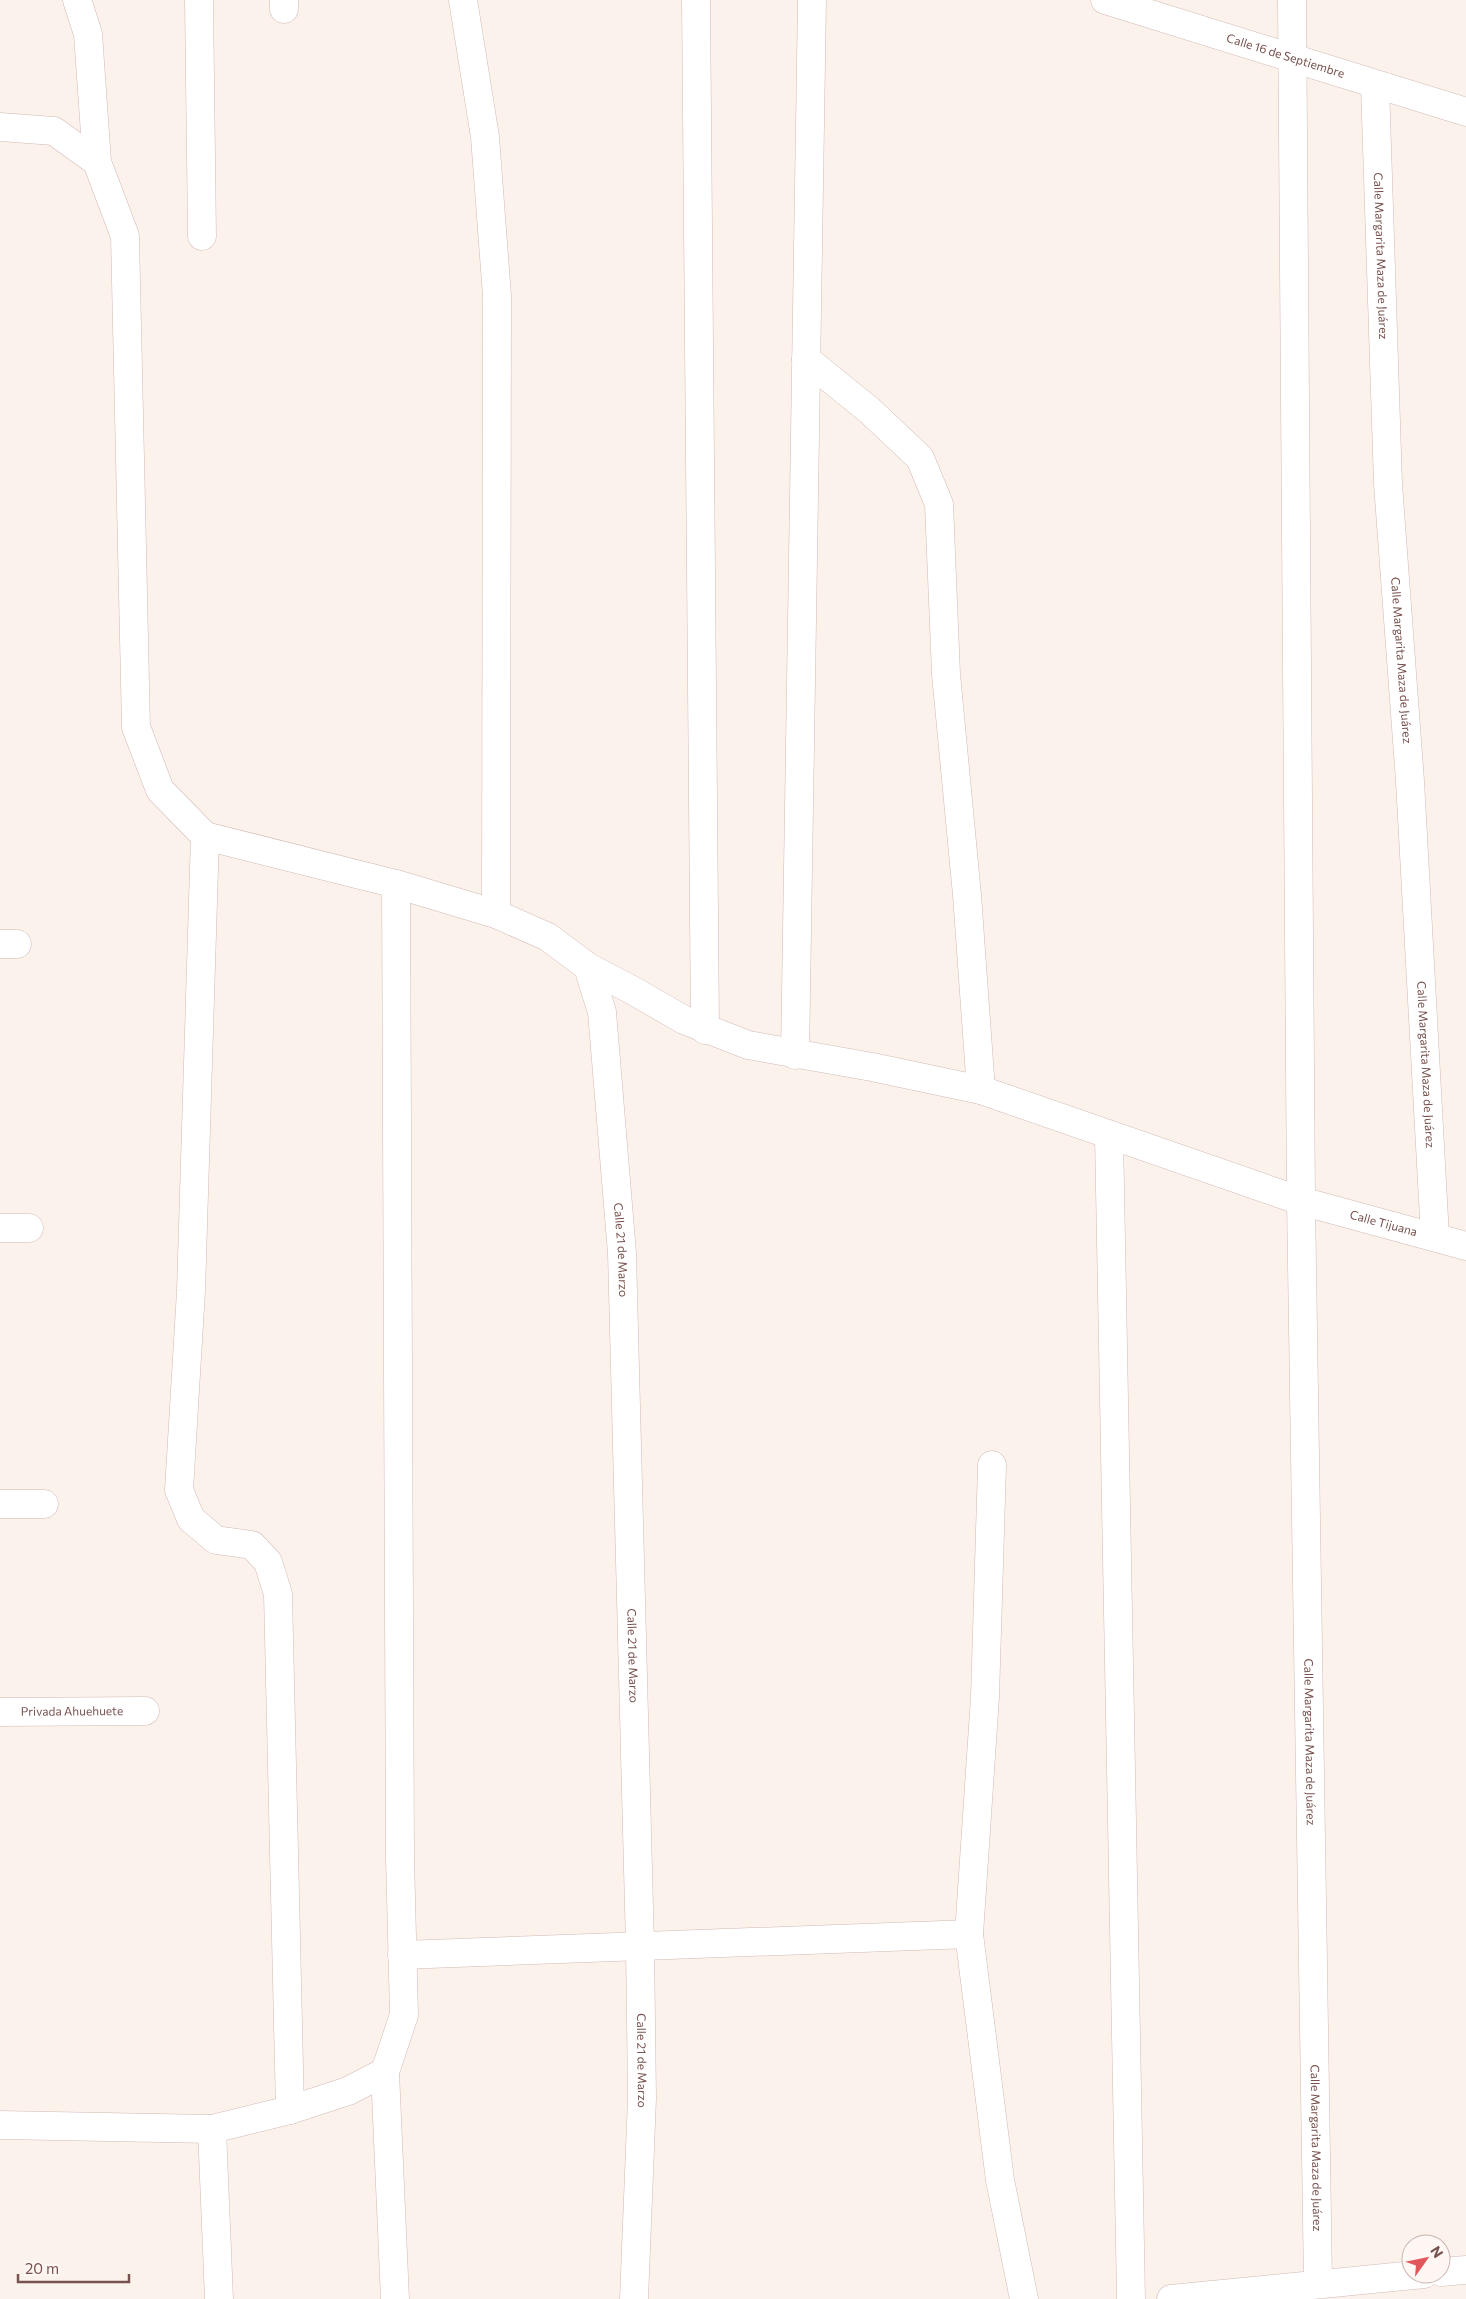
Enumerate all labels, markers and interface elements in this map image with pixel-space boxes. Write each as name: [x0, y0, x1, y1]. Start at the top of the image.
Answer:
street label: Calle 16 de Septiembre: [1225, 30, 1347, 80]
street label: Calle Margarita Maza de Juárez: [1372, 172, 1391, 340]
street label: Calle Margarita Maza de Juárez: [1389, 576, 1415, 744]
street label: Calle Margarita Maza de Juárez: [1415, 981, 1438, 1148]
street label: Calle 21 de Marzo: [612, 1202, 631, 1297]
street label: Calle Tijuana: [1349, 1207, 1419, 1238]
street label: Calle 21 de Marzo: [625, 1608, 642, 1703]
street label: Calle Margarita Maza de Juárez: [1302, 1658, 1319, 1826]
street label: Privada Ahuehuete: [21, 1703, 123, 1718]
street label: Calle 21 de Marzo: [635, 2013, 650, 2108]
street label: Calle Margarita Maza de Juárez: [1309, 2064, 1325, 2231]
north arrow: [1401, 2234, 1451, 2284]
text: N: [1427, 2243, 1447, 2261]
scale bar: [18, 2252, 129, 2284]
text: 20 m: [25, 2259, 59, 2277]

